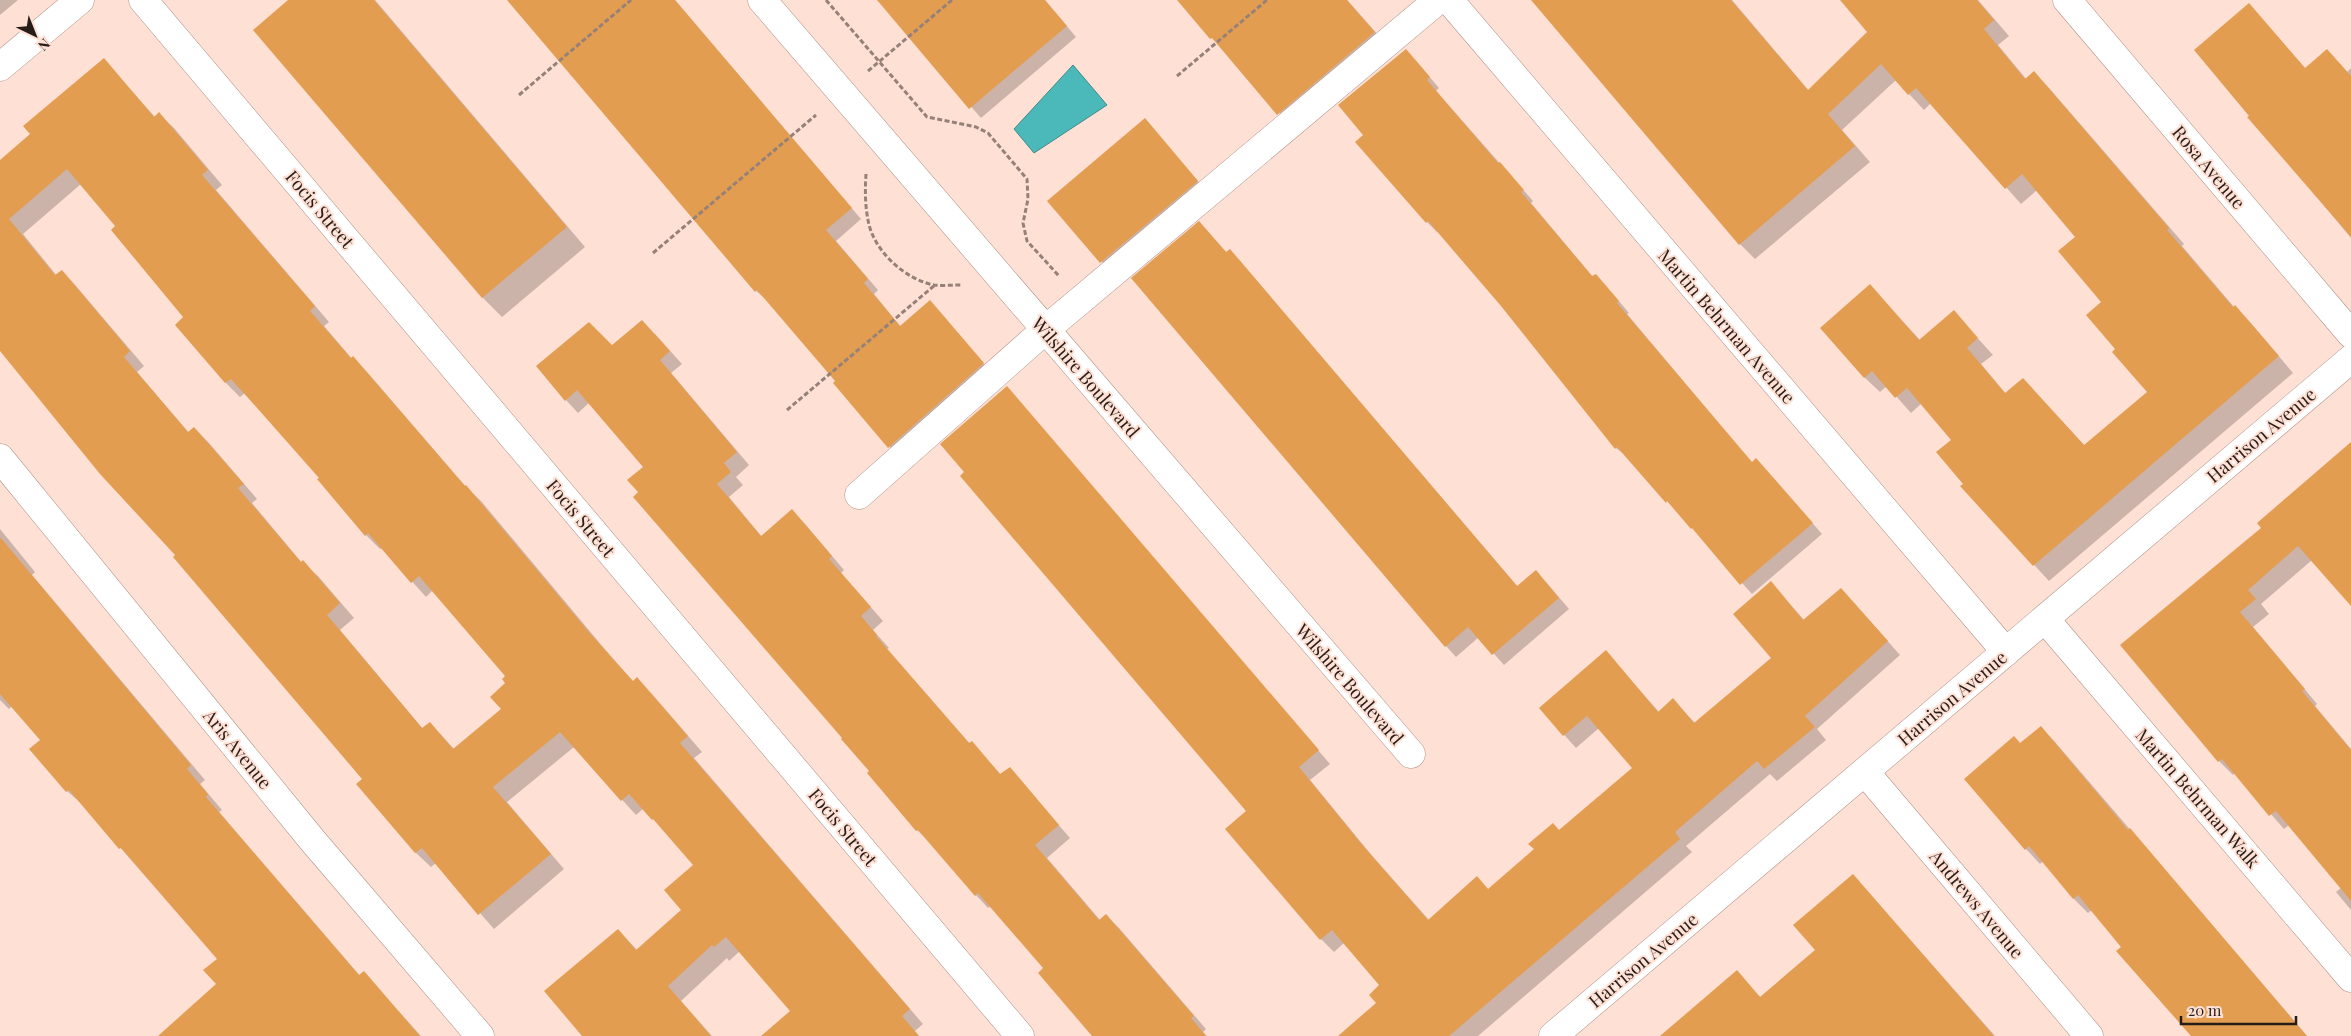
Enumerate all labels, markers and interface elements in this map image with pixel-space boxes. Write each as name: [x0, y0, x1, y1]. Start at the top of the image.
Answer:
north arrow: [10, 10, 60, 60]
text: N: [34, 34, 54, 55]
street label: Rosa Avenue: [2167, 120, 2251, 214]
street label: Focis Street: [280, 165, 360, 253]
street label: Martin Behrman Avenue: [1653, 244, 1801, 408]
street label: Wilshire Boulevard: [1026, 311, 1146, 443]
street label: Harrison Avenue: [2201, 382, 2321, 488]
street label: Focis Street: [541, 474, 621, 562]
street label: Wilshire Boulevard: [1290, 618, 1410, 750]
street label: Harrison Avenue: [1892, 645, 2012, 751]
street label: Aris Avenue: [198, 703, 278, 794]
street label: Martin Behrman Walk: [2131, 723, 2265, 873]
street label: Focis Street: [803, 783, 883, 871]
street label: Andrews Avenue: [1924, 844, 2029, 963]
street label: Harrison Avenue: [1583, 907, 1703, 1013]
scale bar: [2181, 994, 2296, 1026]
text: 20 m: [2188, 1000, 2222, 1020]

